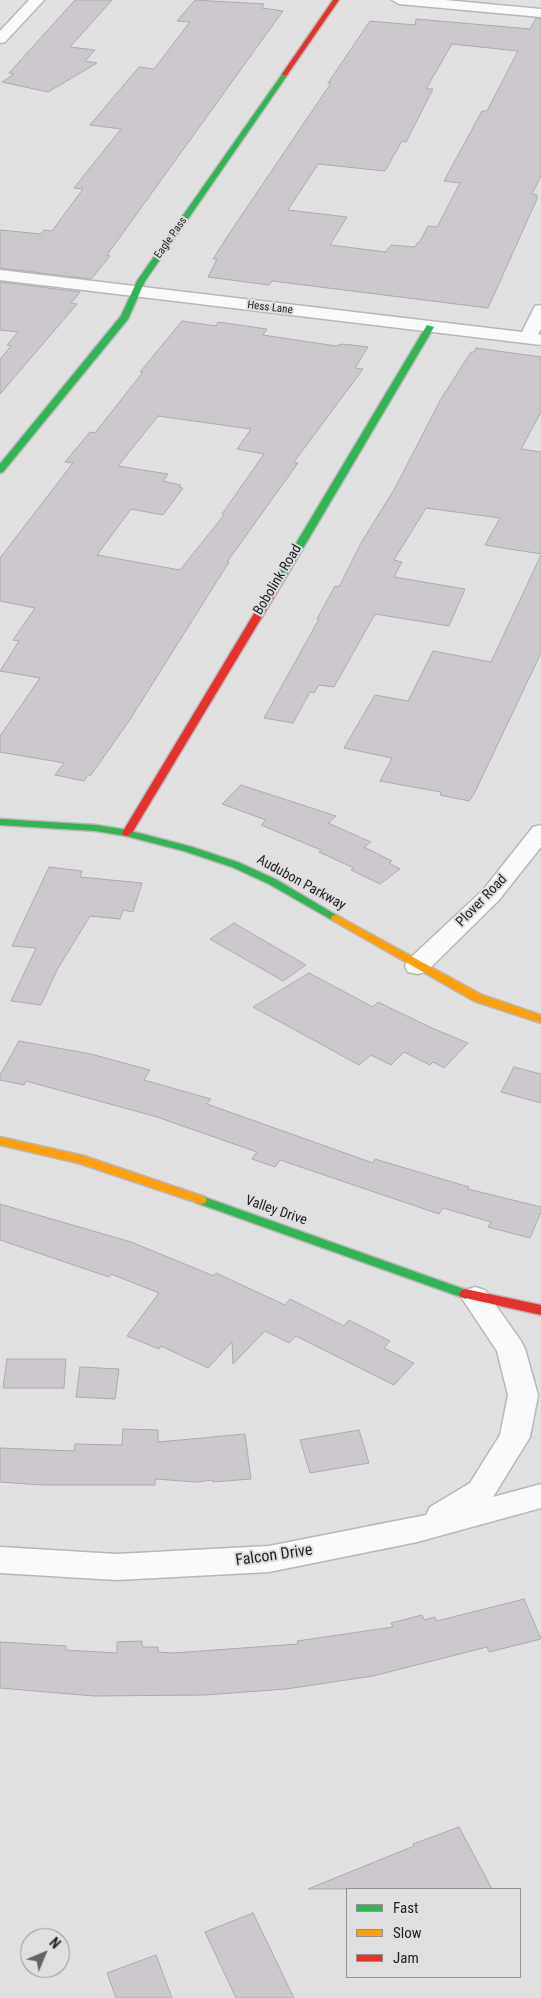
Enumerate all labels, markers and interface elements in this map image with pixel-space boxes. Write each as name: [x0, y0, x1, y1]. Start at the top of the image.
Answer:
street label: Eagle Pass: [152, 215, 190, 261]
street label: Hess Lane: [247, 299, 293, 317]
street label: Bobolink Road: [250, 542, 306, 618]
street label: Audubon Parkway: [254, 852, 348, 914]
street label: Plover Road: [453, 871, 511, 931]
street label: Valley Drive: [243, 1193, 309, 1229]
street label: Falcon Drive: [234, 1541, 314, 1571]
legend: [346, 1888, 521, 1978]
text: Fast: [393, 1899, 418, 1917]
text: Slow: [393, 1924, 422, 1942]
north arrow: [20, 1928, 70, 1978]
text: N: [46, 1934, 64, 1952]
text: Jam: [393, 1949, 419, 1967]

